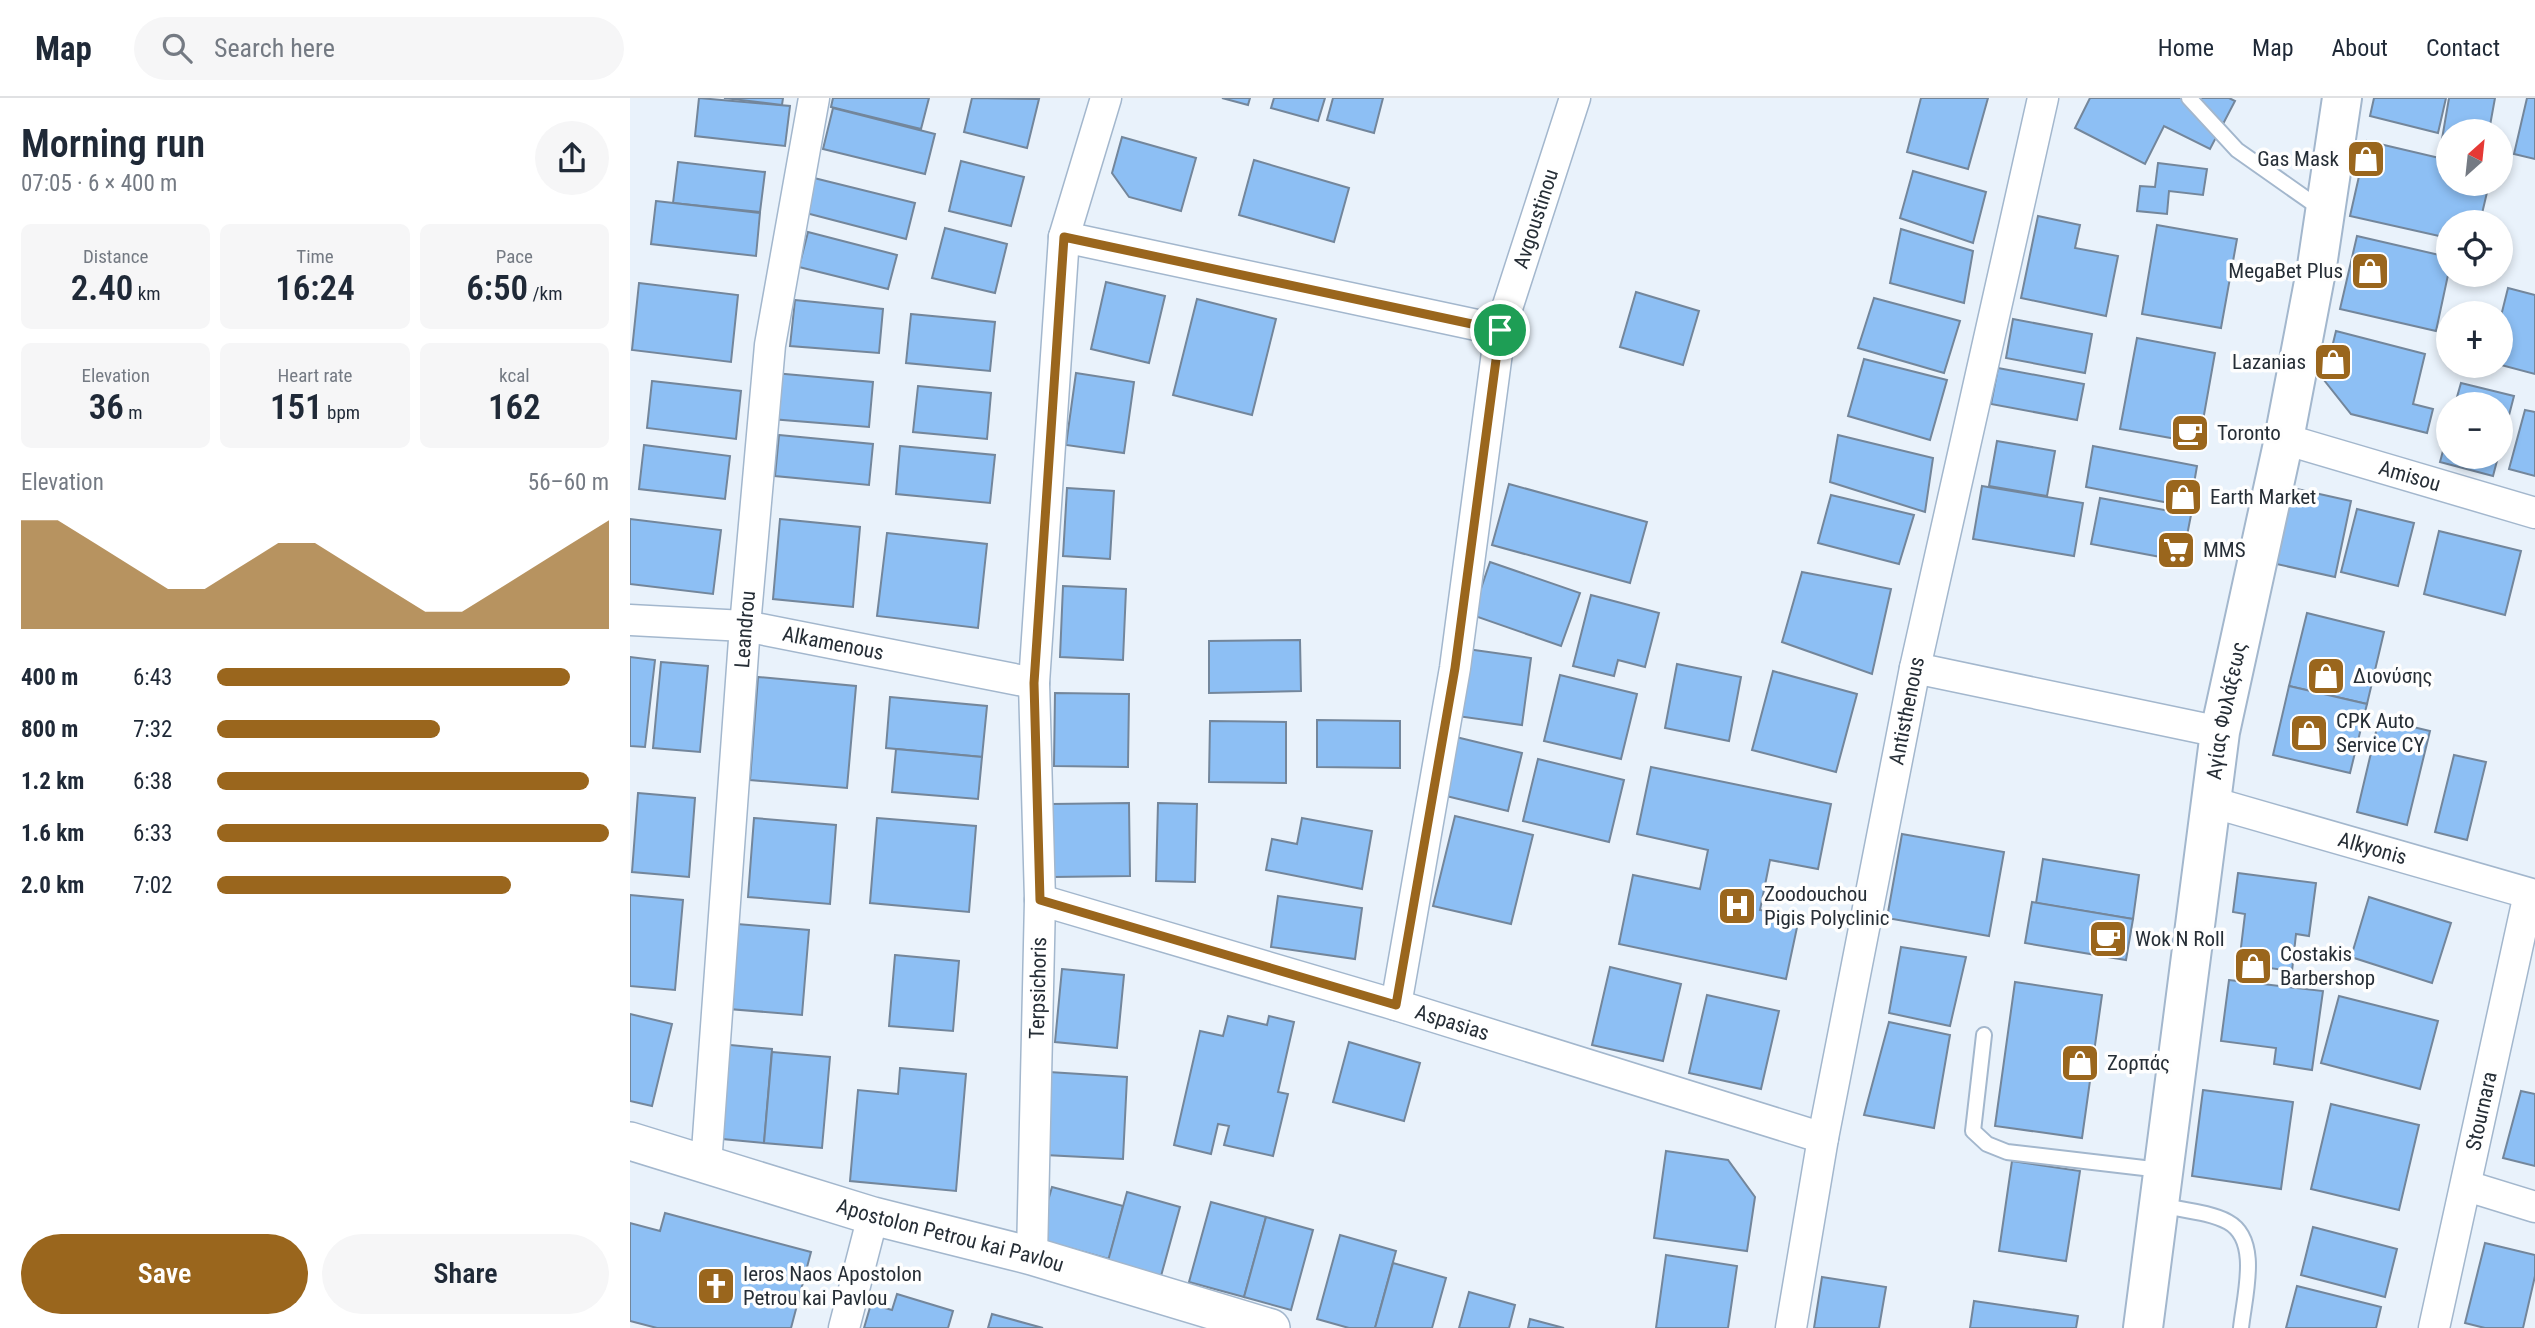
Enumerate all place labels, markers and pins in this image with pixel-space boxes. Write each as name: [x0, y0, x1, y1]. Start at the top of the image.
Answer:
shop icon: Gas Mask: [2345, 138, 2387, 180]
place label: Gas Mask: [2257, 147, 2340, 171]
shop icon: MegaBet Plus: [2349, 250, 2391, 292]
place label: MegaBet Plus: [2228, 259, 2343, 283]
pin: [1470, 300, 1530, 360]
shop icon: Lazanias: [2312, 341, 2354, 383]
place label: Lazanias: [2232, 350, 2306, 374]
cafe icon: Toronto: [2169, 412, 2211, 454]
place label: Toronto: [2217, 421, 2281, 445]
shop icon: Earth Market: [2162, 476, 2204, 518]
place label: Earth Market: [2210, 485, 2316, 509]
supermarket icon: MMS: [2155, 529, 2197, 571]
place label: MMS: [2203, 538, 2246, 562]
shop icon: Διονύσης: [2305, 655, 2347, 697]
place label: Διονύσης: [2353, 664, 2433, 688]
place label: CPK Auto Service CY: [2336, 709, 2424, 757]
shop icon: CPK Auto Service CY: [2288, 712, 2330, 754]
place label: Zoodouchou Pigis Polyclinic: [1764, 882, 1890, 930]
hospital icon: Zoodouchou Pigis Polyclinic: [1716, 885, 1758, 927]
cafe icon: Wok N Roll: [2087, 918, 2129, 960]
place label: Wok N Roll: [2135, 927, 2225, 951]
place label: Costakis Barbershop: [2280, 942, 2375, 990]
shop icon: Costakis Barbershop: [2232, 945, 2274, 987]
shop icon: Ζορπάς: [2059, 1042, 2101, 1084]
place label: Ζορπάς: [2107, 1051, 2170, 1075]
place label: Ieros Naos Apostolon Petrou kai Pavlou: [743, 1262, 922, 1310]
church icon: Ieros Naos Apostolon Petrou kai Pavlou: [695, 1265, 737, 1307]

